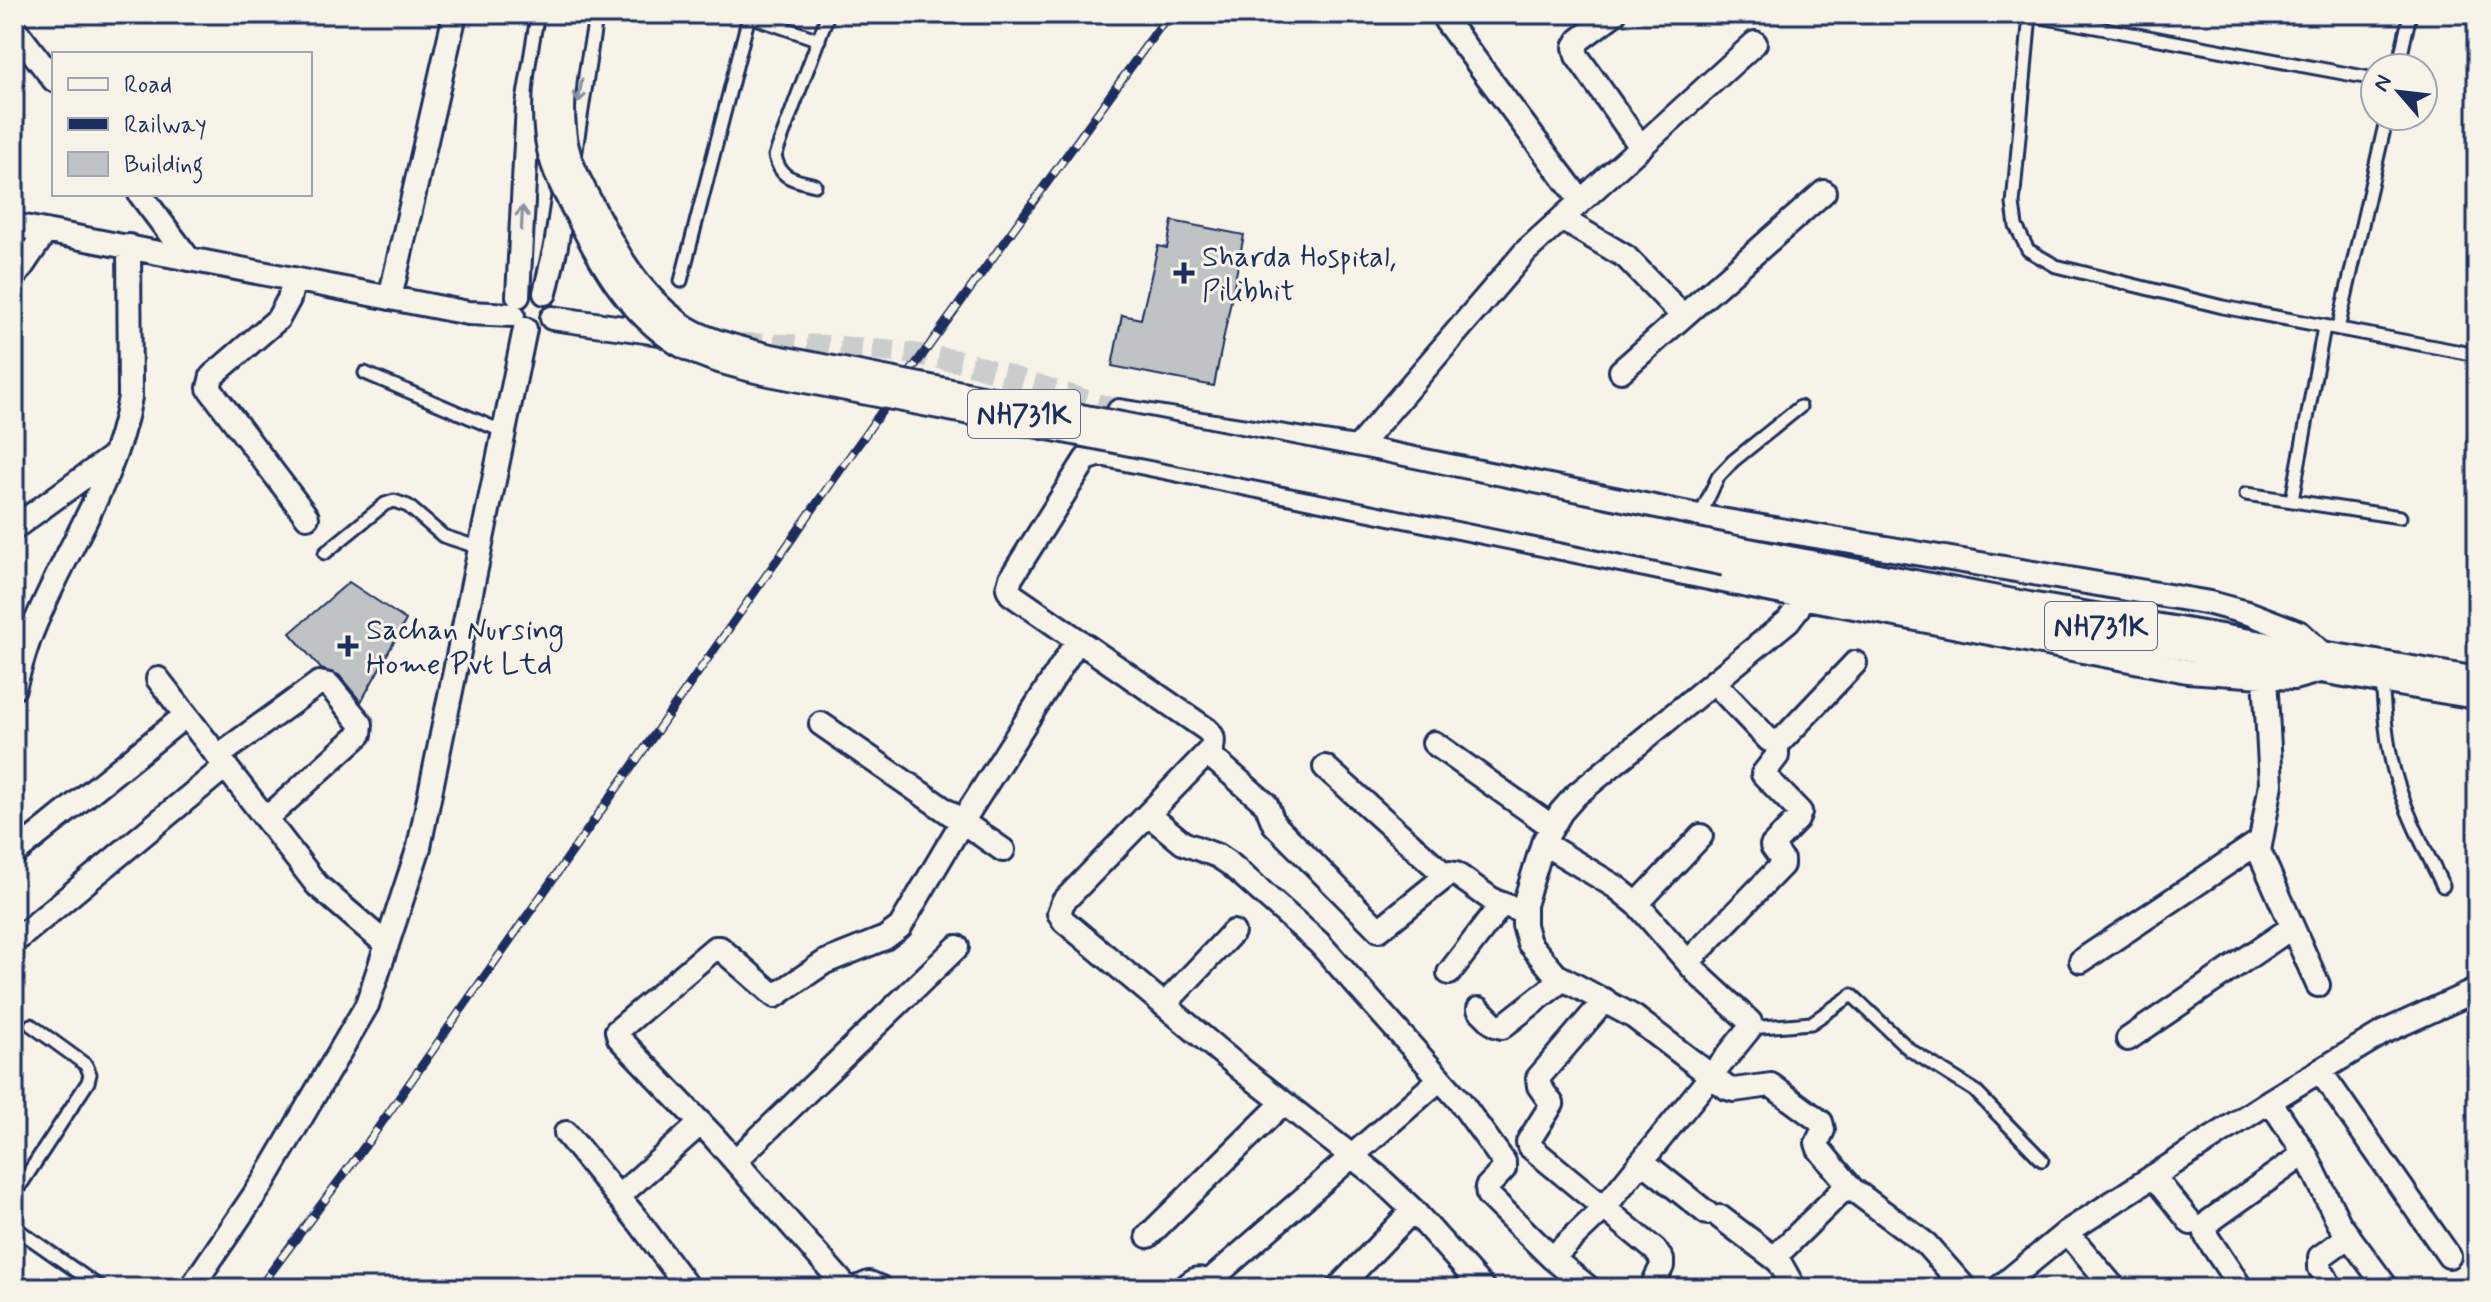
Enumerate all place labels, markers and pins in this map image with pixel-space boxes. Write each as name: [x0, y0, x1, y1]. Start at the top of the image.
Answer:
place label: Sharda Hospital, Pilibhit: [1202, 238, 1396, 311]
marker: Sharda Hospital, Pilibhit: [1173, 262, 1195, 284]
place label: Sachan Nursing Home Pvt Ltd: [366, 611, 564, 684]
marker: Sachan Nursing Home Pvt Ltd: [337, 635, 359, 657]

